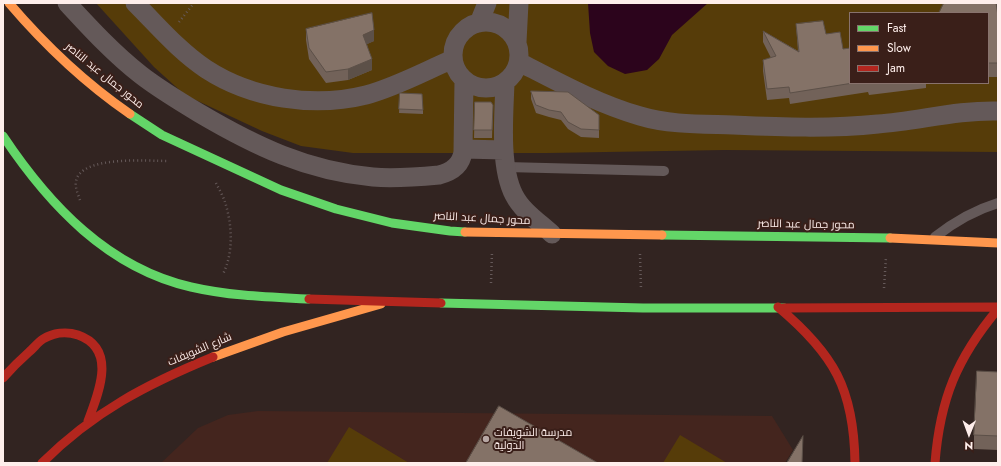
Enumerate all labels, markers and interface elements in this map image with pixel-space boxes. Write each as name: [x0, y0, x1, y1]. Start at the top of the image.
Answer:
legend: [849, 12, 989, 84]
text: Fast: [887, 19, 906, 37]
text: Slow: [887, 39, 911, 57]
street label: محور جمال عبد الناصر: [62, 40, 146, 112]
text: Jam: [887, 59, 905, 77]
street label: محور جمال عبد الناصر: [433, 210, 531, 228]
street label: محور جمال عبد الناصر: [757, 218, 855, 232]
street label: شارع الشويفات: [166, 331, 234, 369]
north arrow: [949, 414, 989, 454]
place label: مدرسة الشويفات الدولية: [494, 426, 572, 452]
marker: مدرسة الشويفات الدولية: [481, 434, 491, 444]
text: N: [964, 438, 973, 454]

